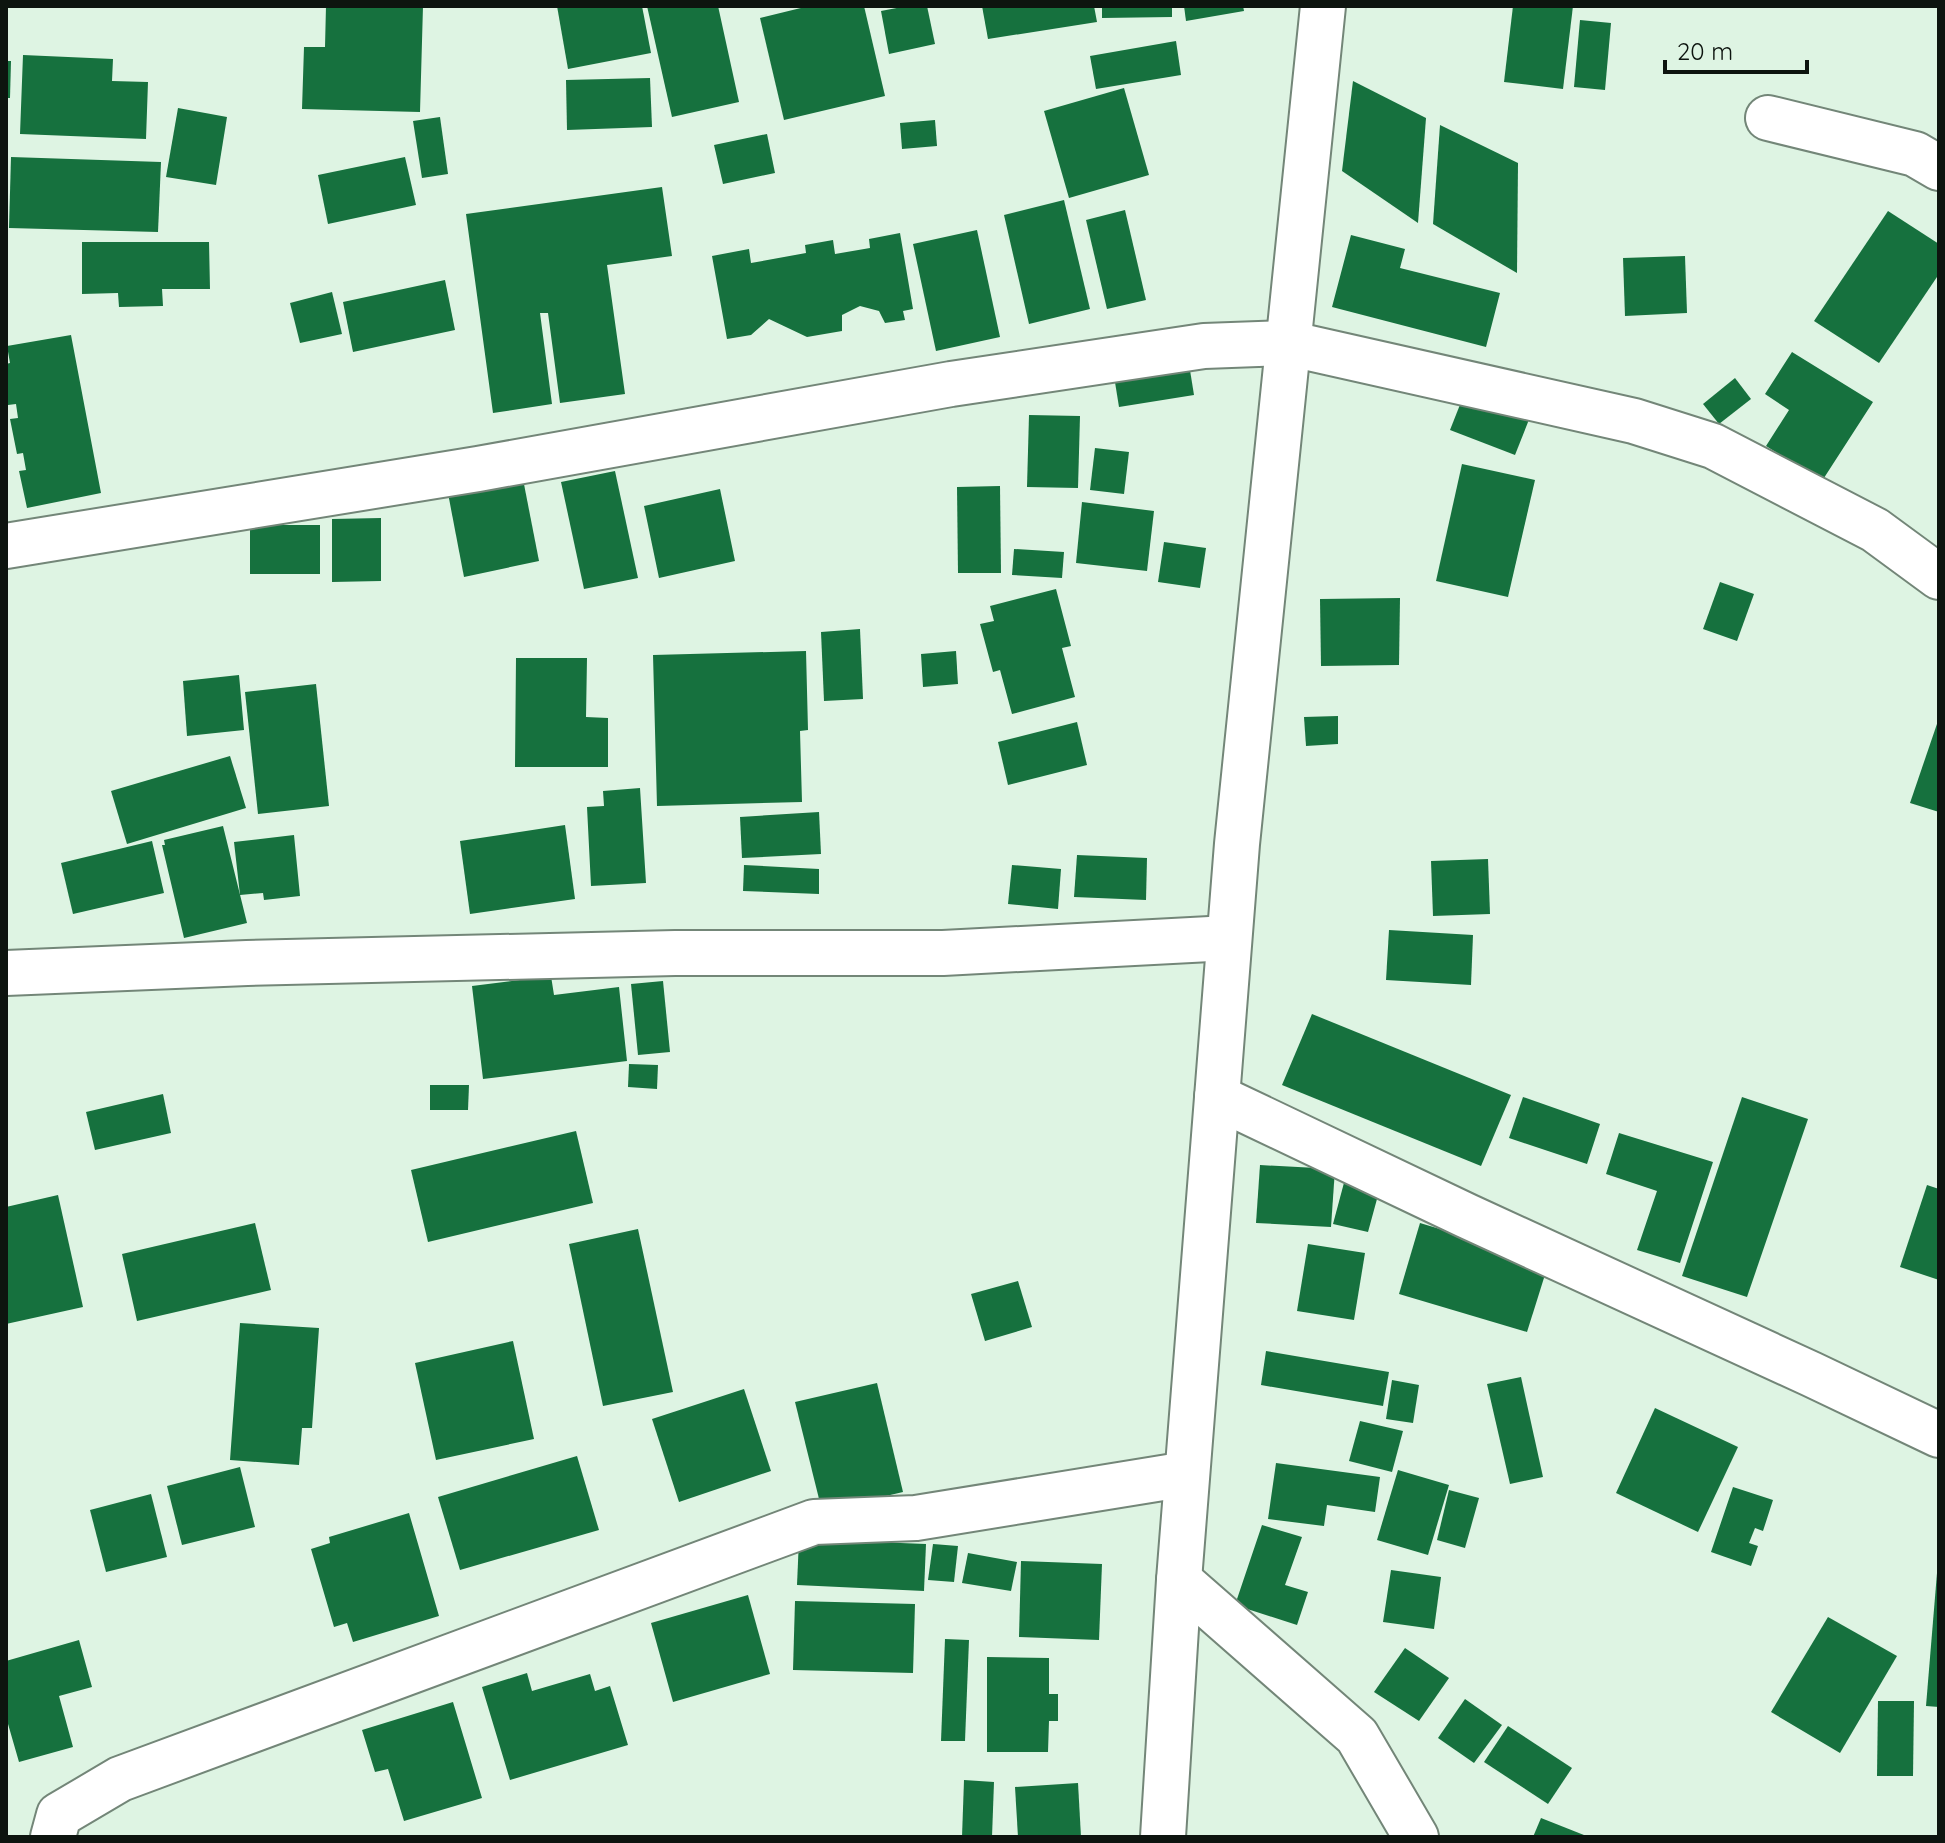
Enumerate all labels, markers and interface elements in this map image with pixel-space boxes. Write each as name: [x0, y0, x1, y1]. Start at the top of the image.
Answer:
scale bar: [1665, 24, 1807, 74]
text: 20 m: [1677, 36, 1733, 66]

